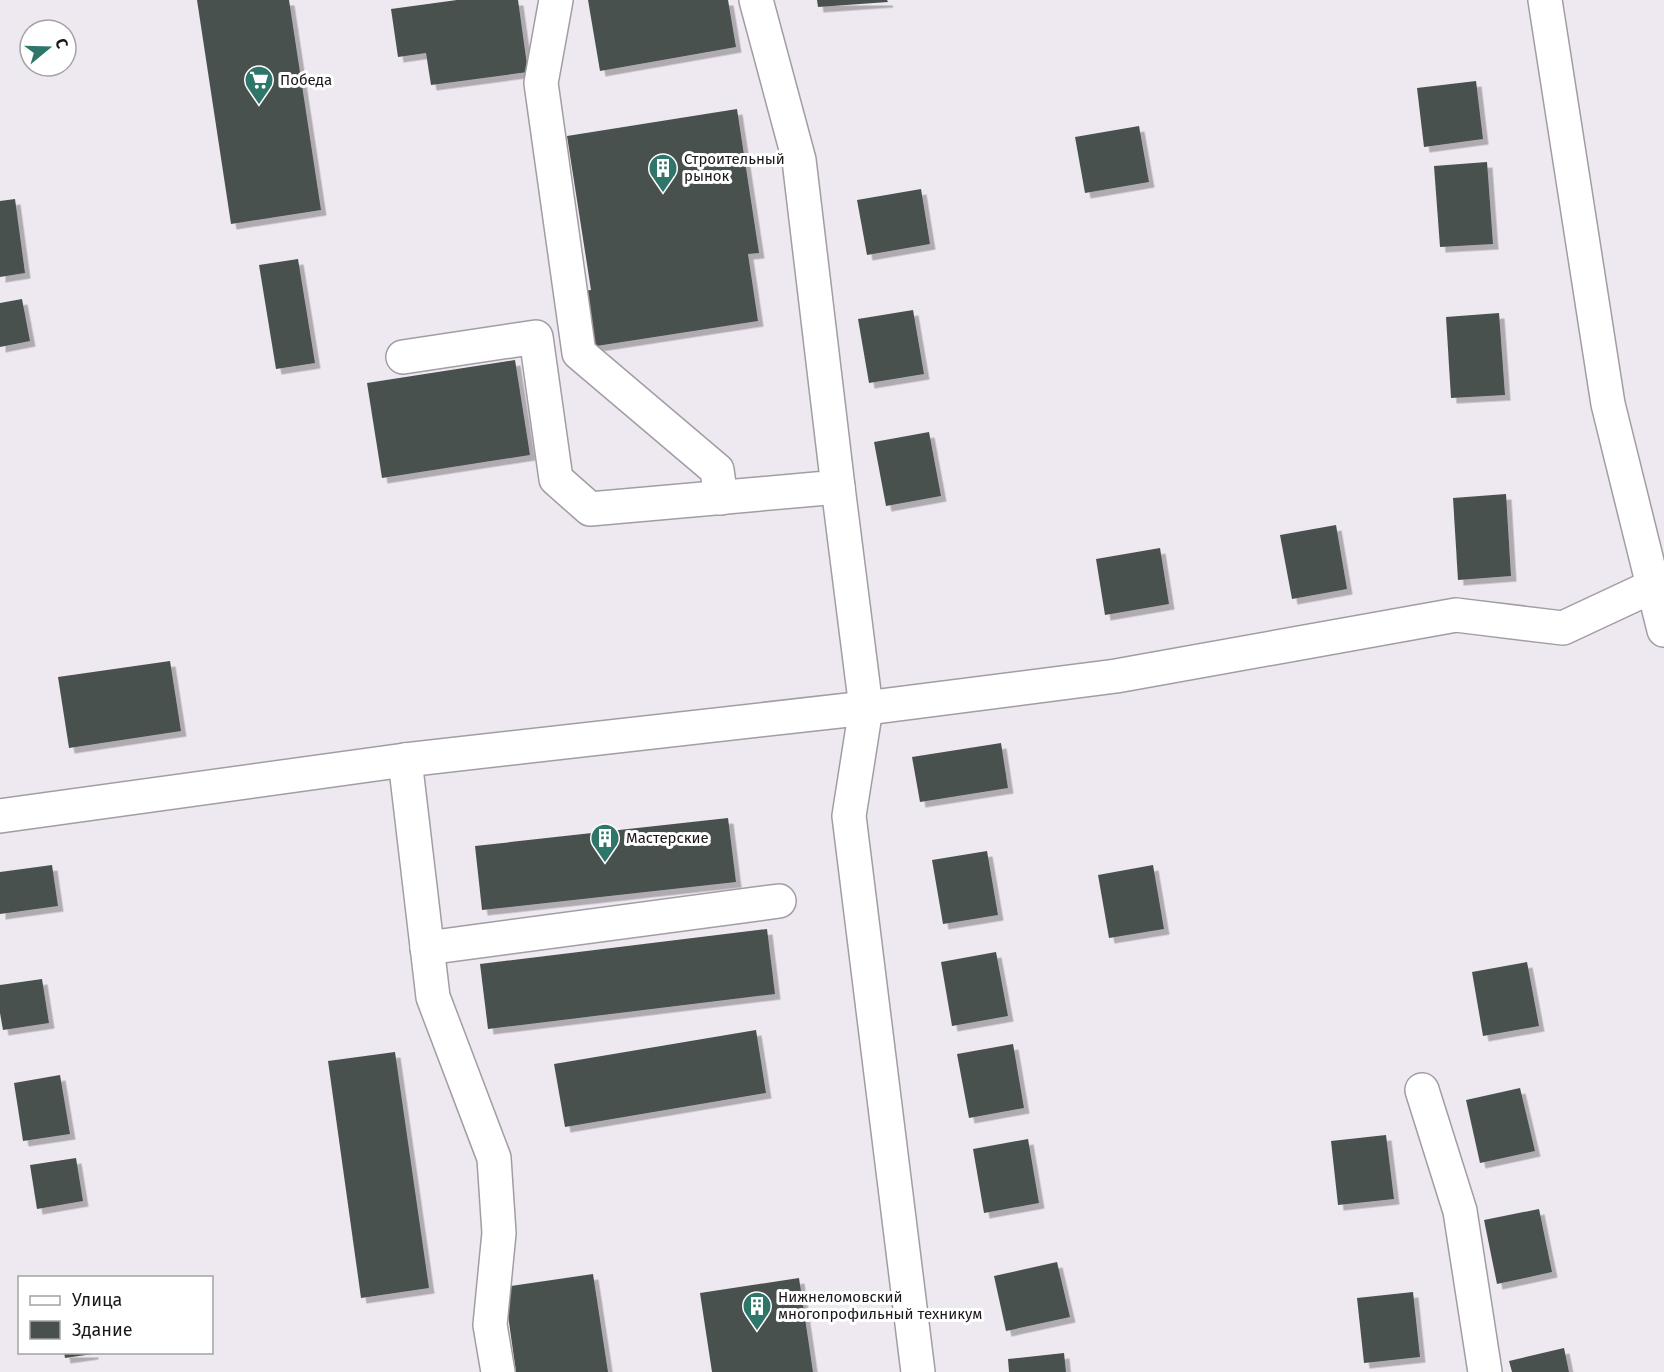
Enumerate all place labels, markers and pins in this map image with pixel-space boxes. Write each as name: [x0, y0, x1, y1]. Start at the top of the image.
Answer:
supermarket icon: Победа: [243, 64, 275, 106]
place label: Победа: [280, 71, 332, 89]
place label: Строительный рынок: [684, 150, 785, 185]
building icon: Строительный рынок: [647, 152, 679, 194]
building icon: Мастерские: [589, 822, 621, 864]
place label: Мастерские: [626, 829, 709, 847]
place label: Нижнеломовский многопрофильный техникум: [778, 1288, 982, 1323]
building icon: Нижнеломовский многопрофильный техникум: [741, 1290, 773, 1332]

